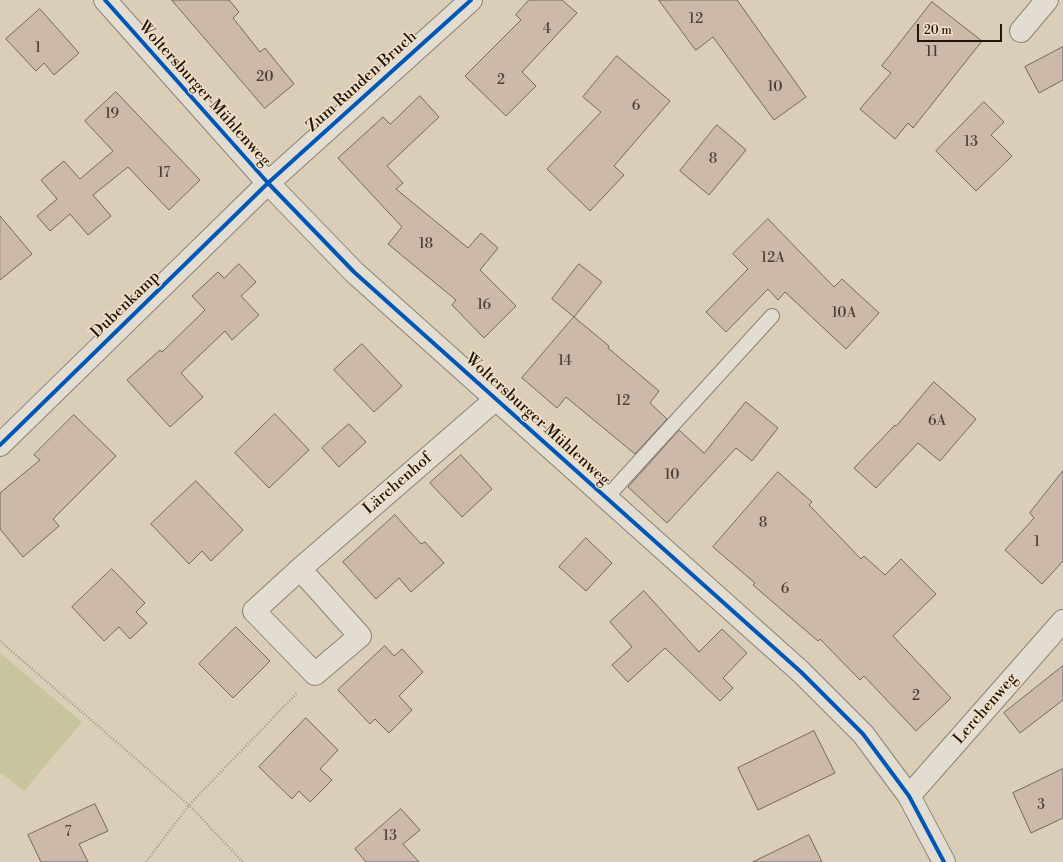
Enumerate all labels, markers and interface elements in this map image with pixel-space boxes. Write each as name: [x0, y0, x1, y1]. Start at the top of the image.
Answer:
house number: 12: [689, 12, 703, 28]
scale bar: [919, 16, 1004, 42]
street label: Woltersburger Mühlenweg: [134, 18, 274, 170]
house number: 4: [543, 22, 551, 38]
text: 20 m: [924, 23, 952, 38]
street label: Zum Runden Bruch: [303, 27, 421, 137]
house number: 1: [35, 41, 41, 57]
house number: 11: [926, 45, 938, 61]
house number: 20: [256, 70, 274, 86]
house number: 2: [497, 73, 505, 89]
house number: 10: [768, 80, 782, 96]
house number: 6: [632, 99, 640, 115]
house number: 19: [105, 107, 119, 123]
house number: 13: [964, 135, 978, 151]
house number: 8: [709, 152, 717, 168]
house number: 17: [158, 166, 170, 182]
house number: 18: [419, 237, 433, 253]
house number: 12A: [761, 251, 785, 267]
street label: Dubenkamp: [88, 267, 164, 343]
house number: 16: [477, 298, 491, 314]
house number: 10A: [832, 306, 856, 322]
street label: Woltersburger Mühlenweg: [461, 350, 613, 490]
house number: 14: [558, 354, 572, 370]
house number: 12: [616, 394, 630, 410]
house number: 6A: [928, 414, 946, 430]
street label: Lärchenhof: [360, 449, 436, 519]
house number: 10: [665, 468, 679, 484]
house number: 8: [759, 516, 767, 532]
house number: 1: [1034, 535, 1040, 551]
house number: 6: [781, 582, 789, 598]
street label: Lerchenweg: [950, 670, 1022, 748]
house number: 2: [912, 689, 920, 705]
house number: 3: [1037, 798, 1045, 814]
house number: 7: [64, 825, 72, 841]
house number: 13: [383, 829, 397, 845]

